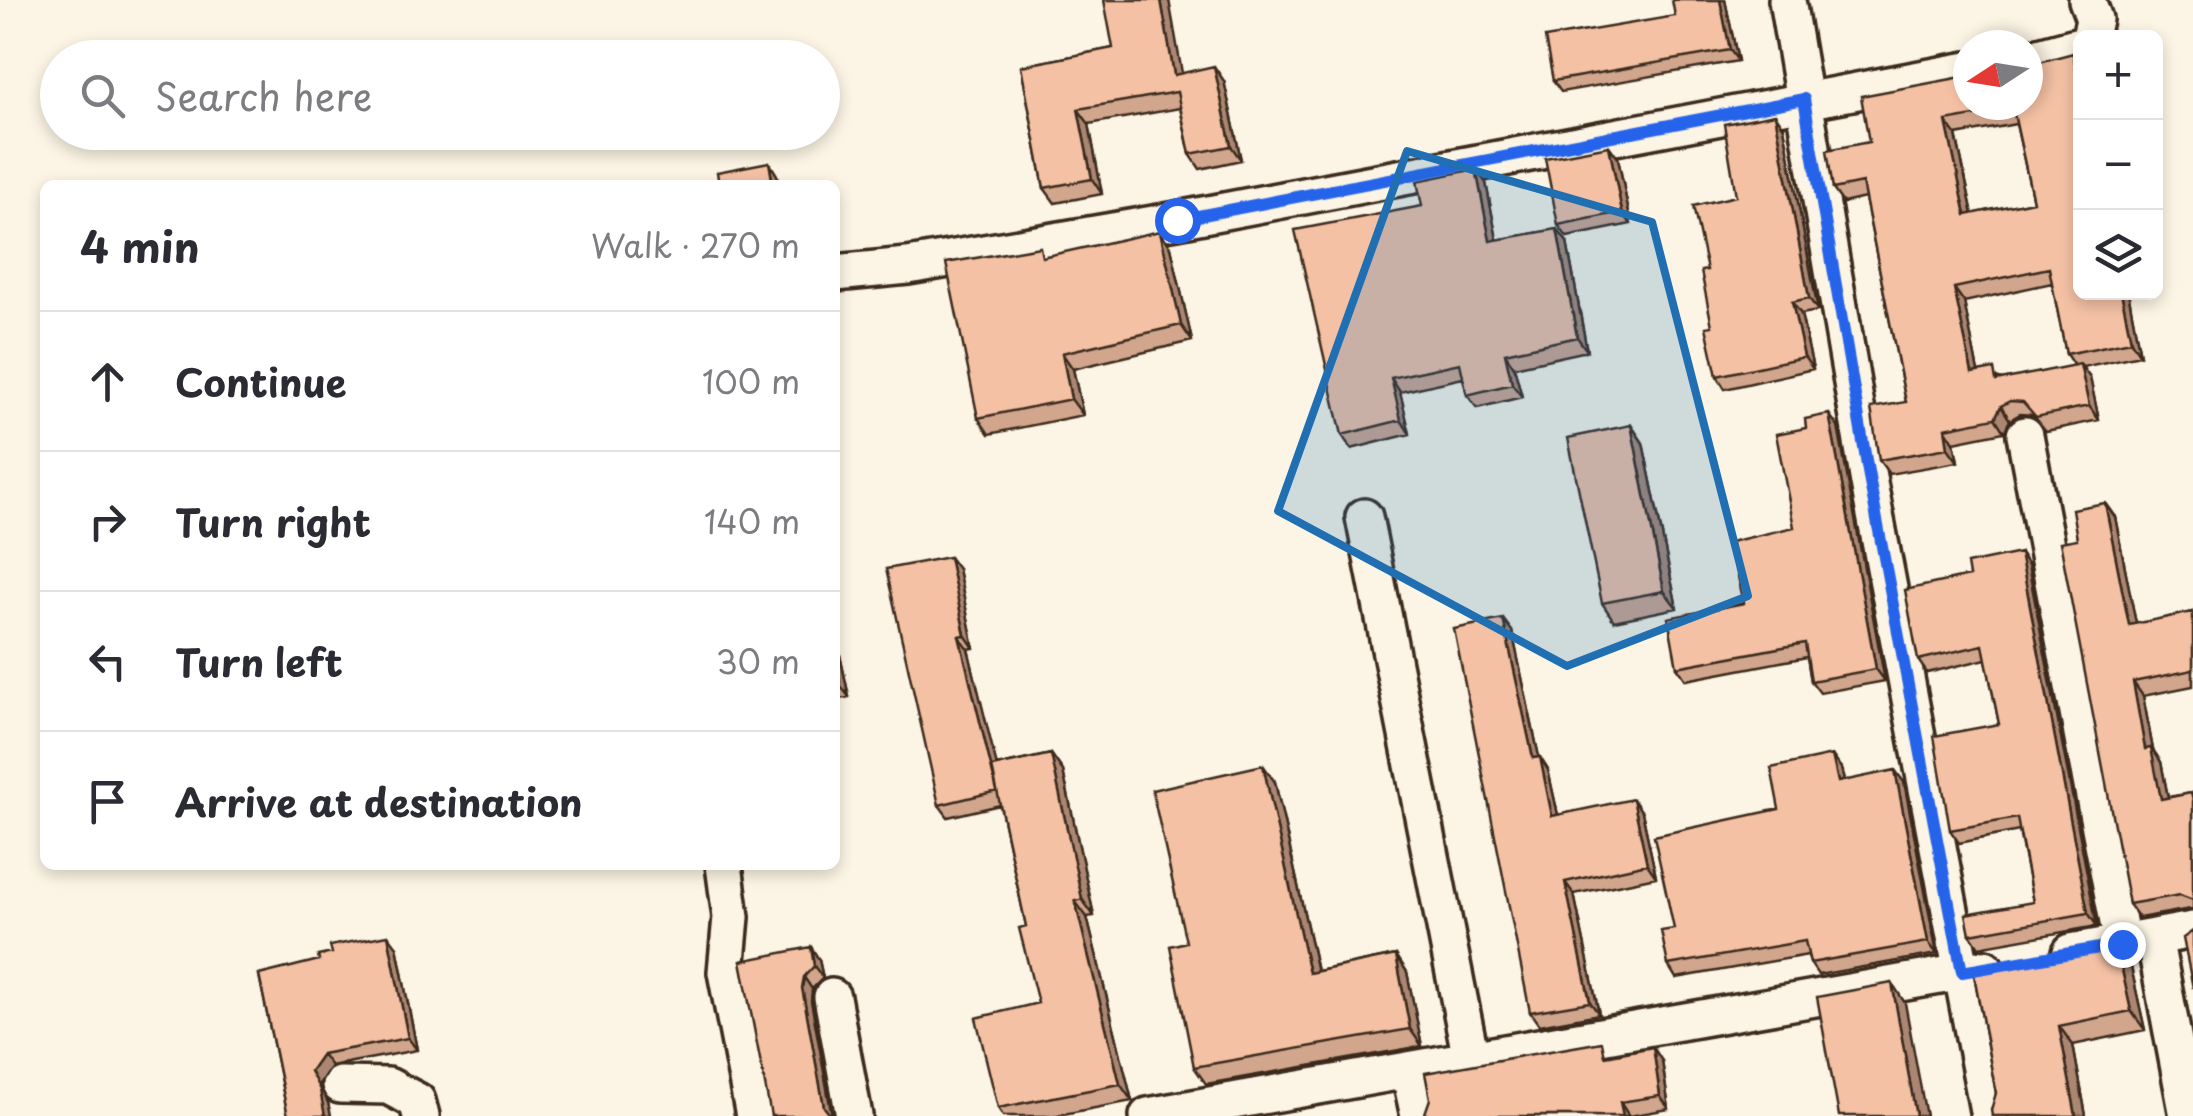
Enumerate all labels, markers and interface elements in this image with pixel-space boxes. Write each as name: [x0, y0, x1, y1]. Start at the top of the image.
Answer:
north arrow: [1953, 30, 2043, 120]
map controls: [2073, 30, 2163, 300]
button: +: [2073, 30, 2163, 120]
search box: [40, 40, 840, 150]
text: Search here: [155, 67, 372, 124]
icon: search: [75, 68, 130, 123]
button: −: [2073, 120, 2163, 210]
route start: [1155, 198, 1201, 244]
button: layers: [2073, 210, 2163, 300]
text: 4 min: [80, 214, 200, 277]
text: Walk · 270 m: [591, 221, 800, 269]
text: Continue: [175, 353, 346, 410]
icon: ahead: [80, 354, 135, 409]
text: 100 m: [702, 357, 800, 405]
text: Turn right: [175, 493, 371, 550]
icon: right: [80, 494, 135, 549]
text: 140 m: [704, 497, 800, 545]
text: Turn left: [175, 633, 343, 690]
icon: left: [80, 634, 135, 689]
text: 30 m: [716, 637, 800, 685]
text: Arrive at destination: [175, 773, 583, 830]
icon: arrive: [80, 774, 135, 829]
route end: [2100, 922, 2146, 968]

